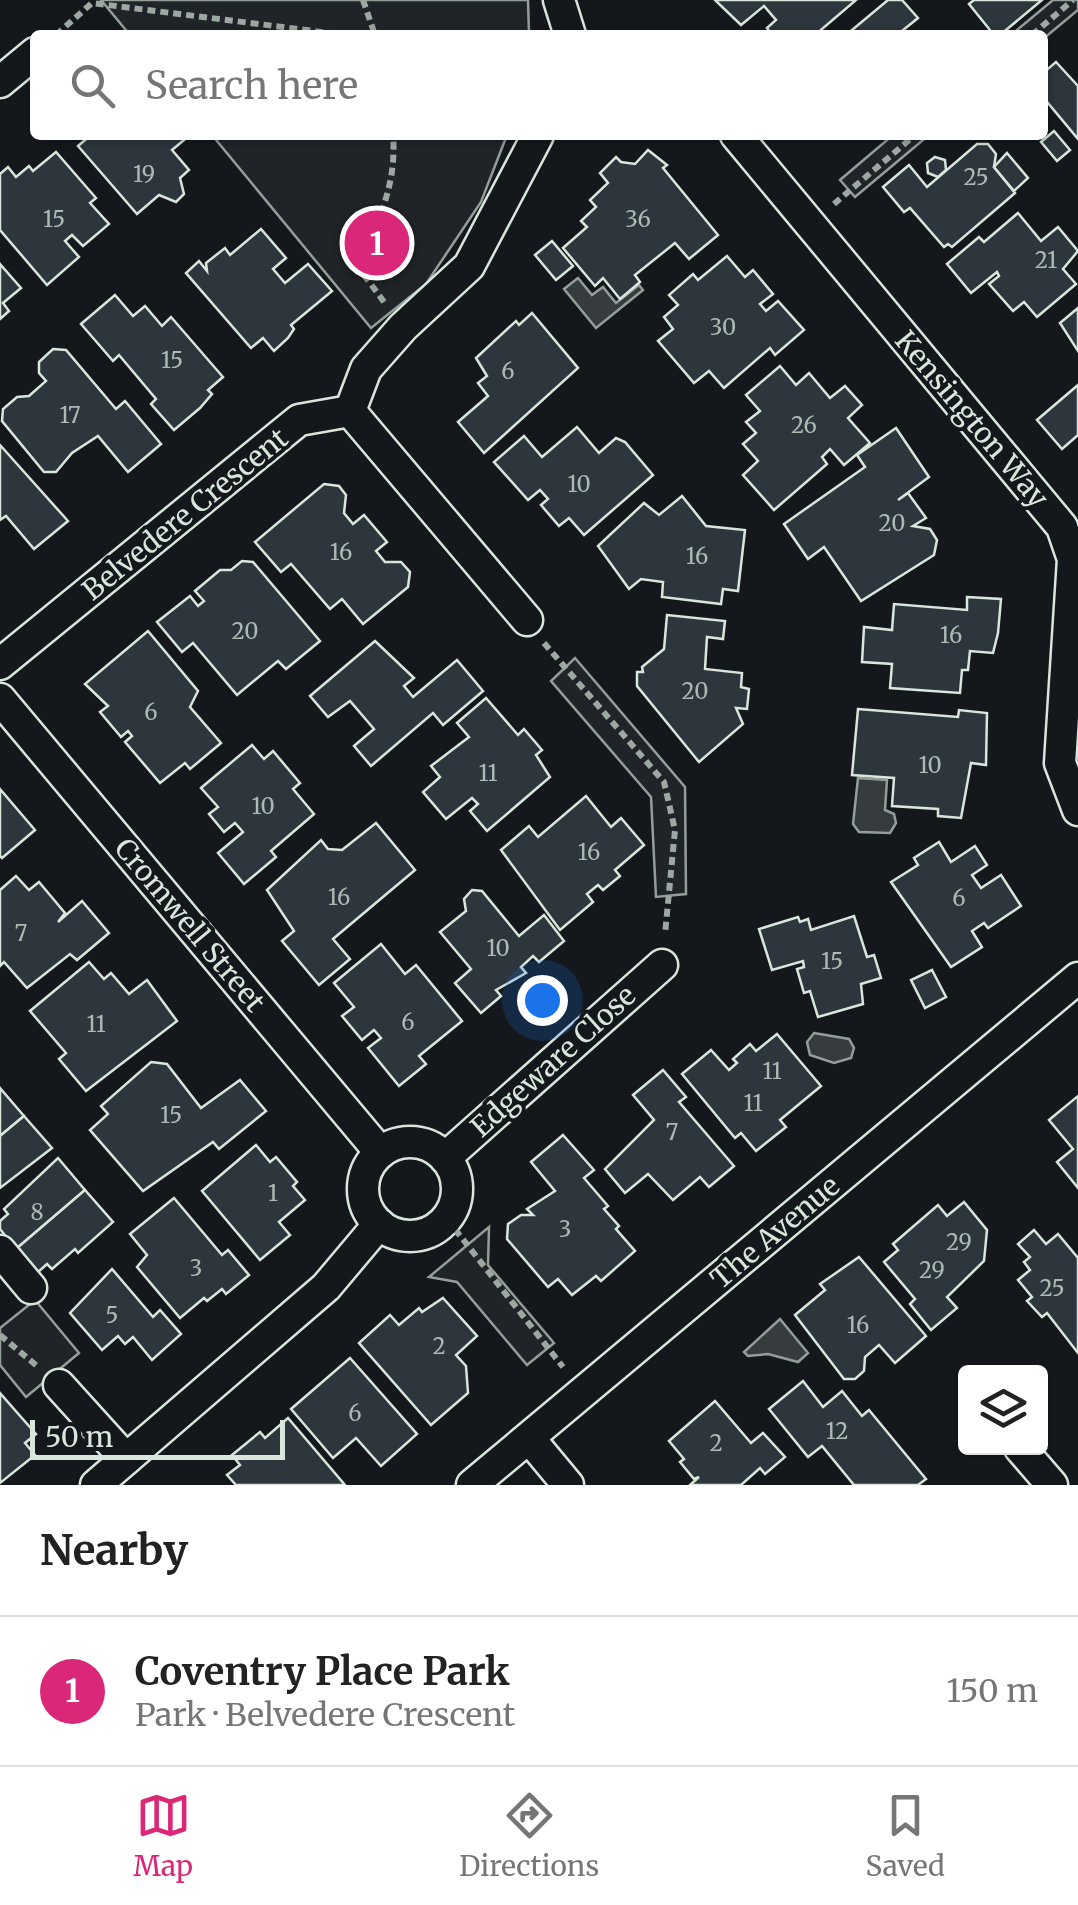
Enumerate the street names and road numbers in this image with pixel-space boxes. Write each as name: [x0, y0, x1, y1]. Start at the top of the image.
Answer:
street label: Kensington Way: [887, 323, 1057, 515]
street label: Belvedere Crescent: [75, 420, 295, 608]
street label: Cromwell Street: [107, 831, 273, 1019]
street label: Edgeware Close: [463, 977, 643, 1145]
street label: The Avenue: [703, 1168, 847, 1296]

